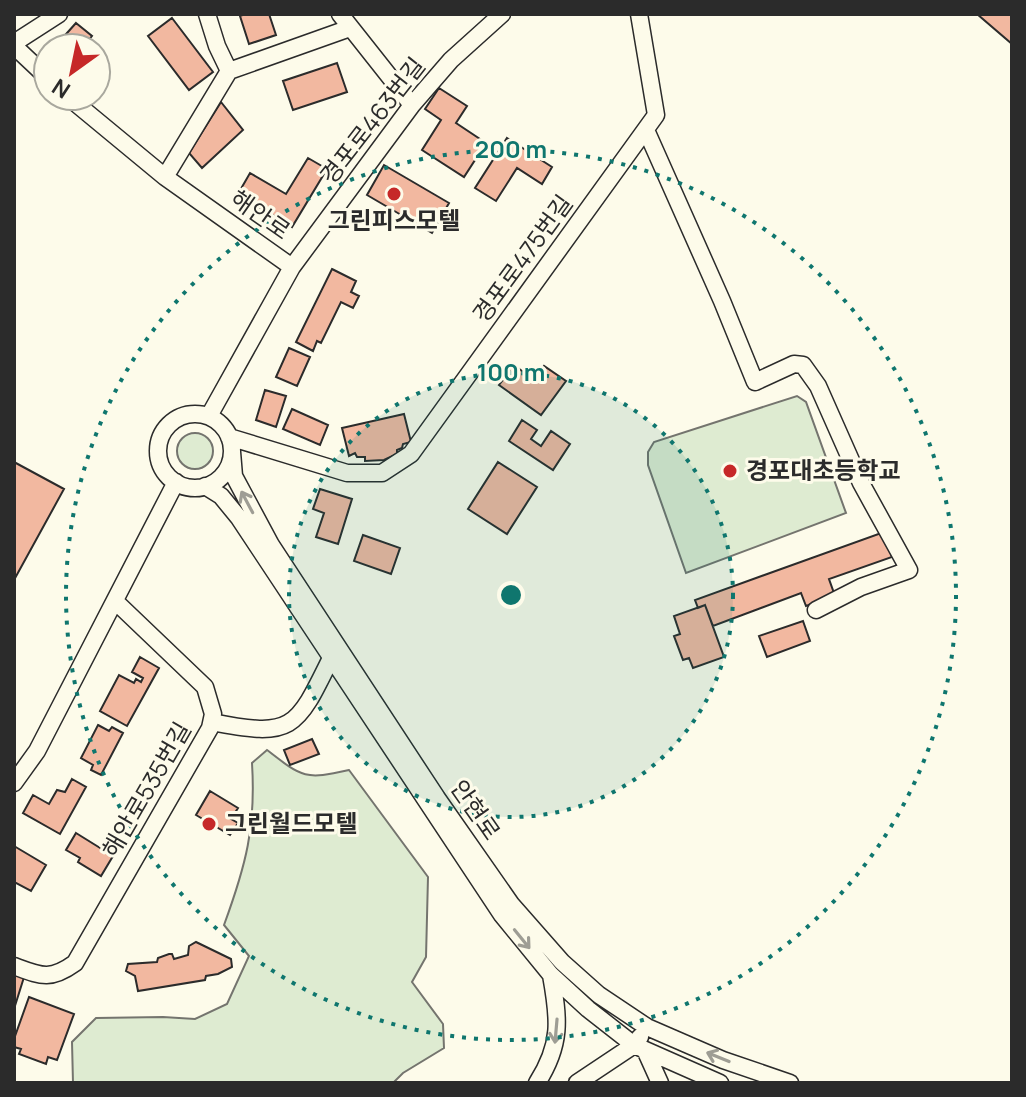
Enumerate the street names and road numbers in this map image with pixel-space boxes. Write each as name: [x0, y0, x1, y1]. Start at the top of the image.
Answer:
street label: 경포로463번길: [312, 50, 432, 190]
street label: 해안로: [224, 181, 297, 246]
street label: 경포로475번길: [464, 188, 579, 329]
street label: 해안로535번길: [94, 715, 198, 863]
street label: 안현로: [444, 773, 509, 846]

